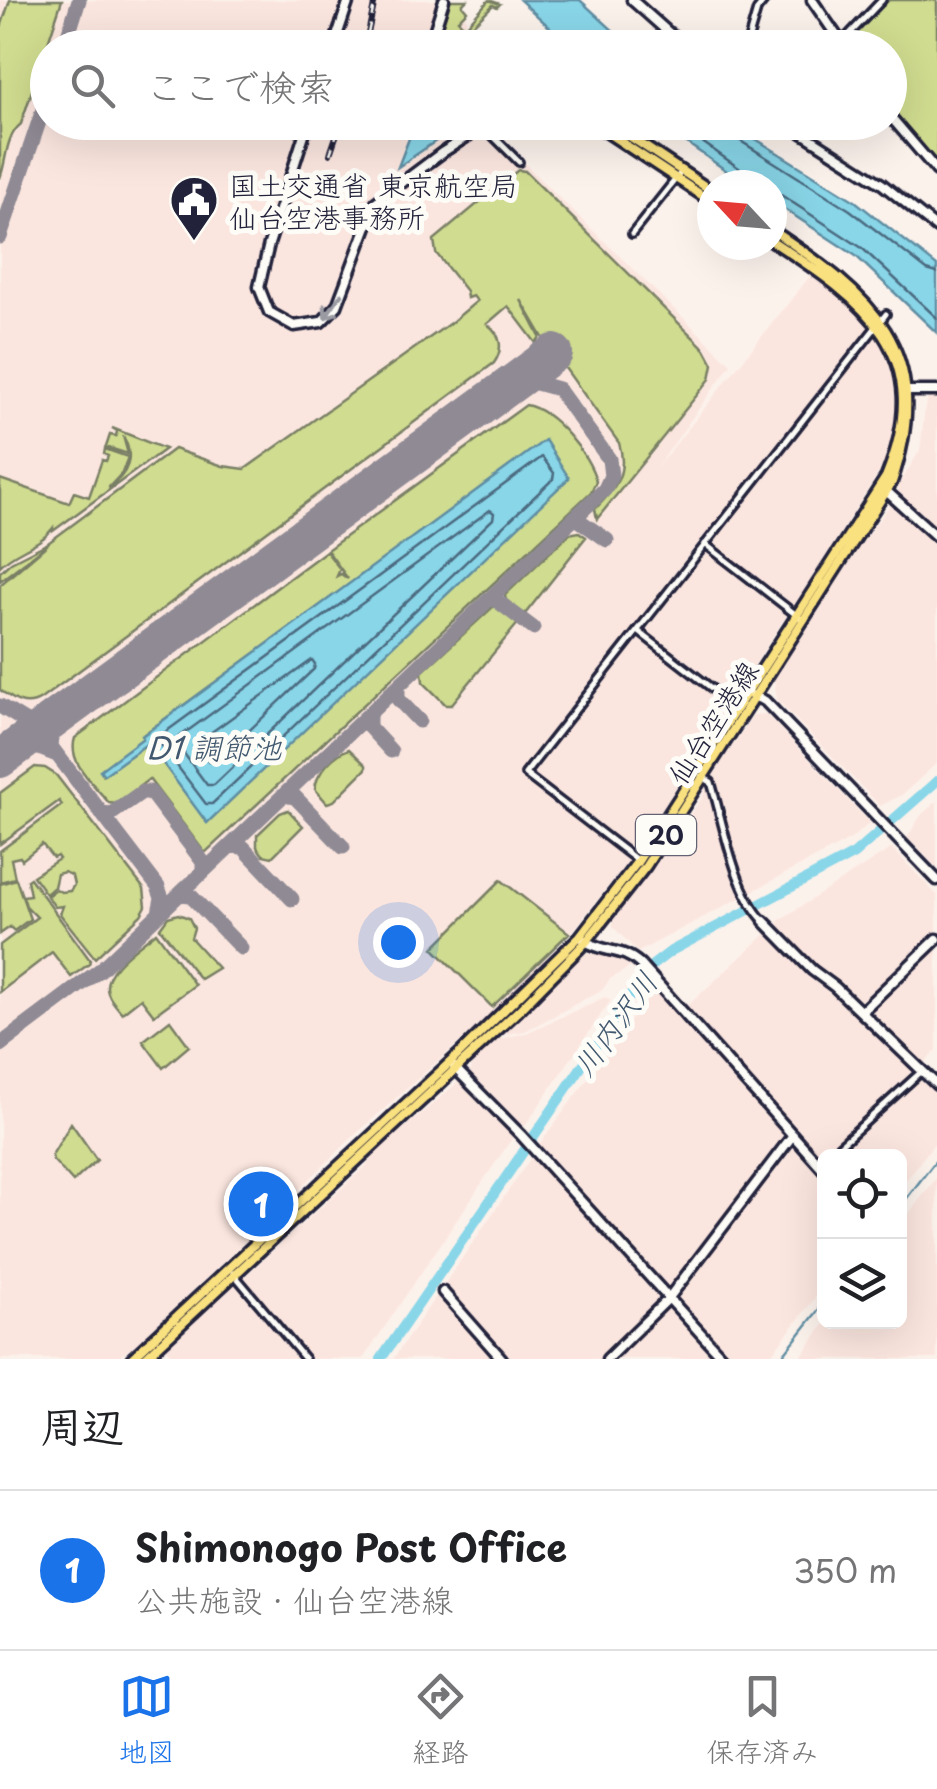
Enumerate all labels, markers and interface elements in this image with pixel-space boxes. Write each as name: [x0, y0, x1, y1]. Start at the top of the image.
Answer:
search box: [30, 30, 907, 140]
text: ここで検索: [145, 57, 335, 114]
icon: search: [65, 58, 120, 113]
place label: 国土交通省 東京航空局 仙台空港事務所: [229, 163, 518, 238]
north arrow: [697, 170, 787, 260]
public building icon: 国土交通省 東京航空局 仙台空港事務所: [168, 174, 220, 242]
one-way arrow: [323, 292, 344, 319]
street label: 仙台空港線: [656, 652, 768, 792]
water label: D1 調節池: [146, 724, 283, 769]
road number: 20: [636, 815, 696, 855]
your location: [373, 917, 424, 968]
water label: 川内沢川: [561, 961, 667, 1085]
map controls: [817, 1149, 907, 1329]
button: locate: [817, 1149, 907, 1239]
pin: 1: [228, 1166, 294, 1242]
button: layers: [817, 1239, 907, 1329]
text: 周辺: [40, 1393, 124, 1456]
text: Shimonogo Post Office: [135, 1518, 567, 1575]
text: 1: [65, 1546, 80, 1594]
text: 350 m: [793, 1546, 897, 1594]
text: 公共施設 · 仙台空港線: [135, 1575, 453, 1623]
tab: 地図: [119, 1669, 175, 1772]
tab: 経路: [412, 1669, 468, 1772]
tab: 保存済み: [706, 1669, 818, 1772]

